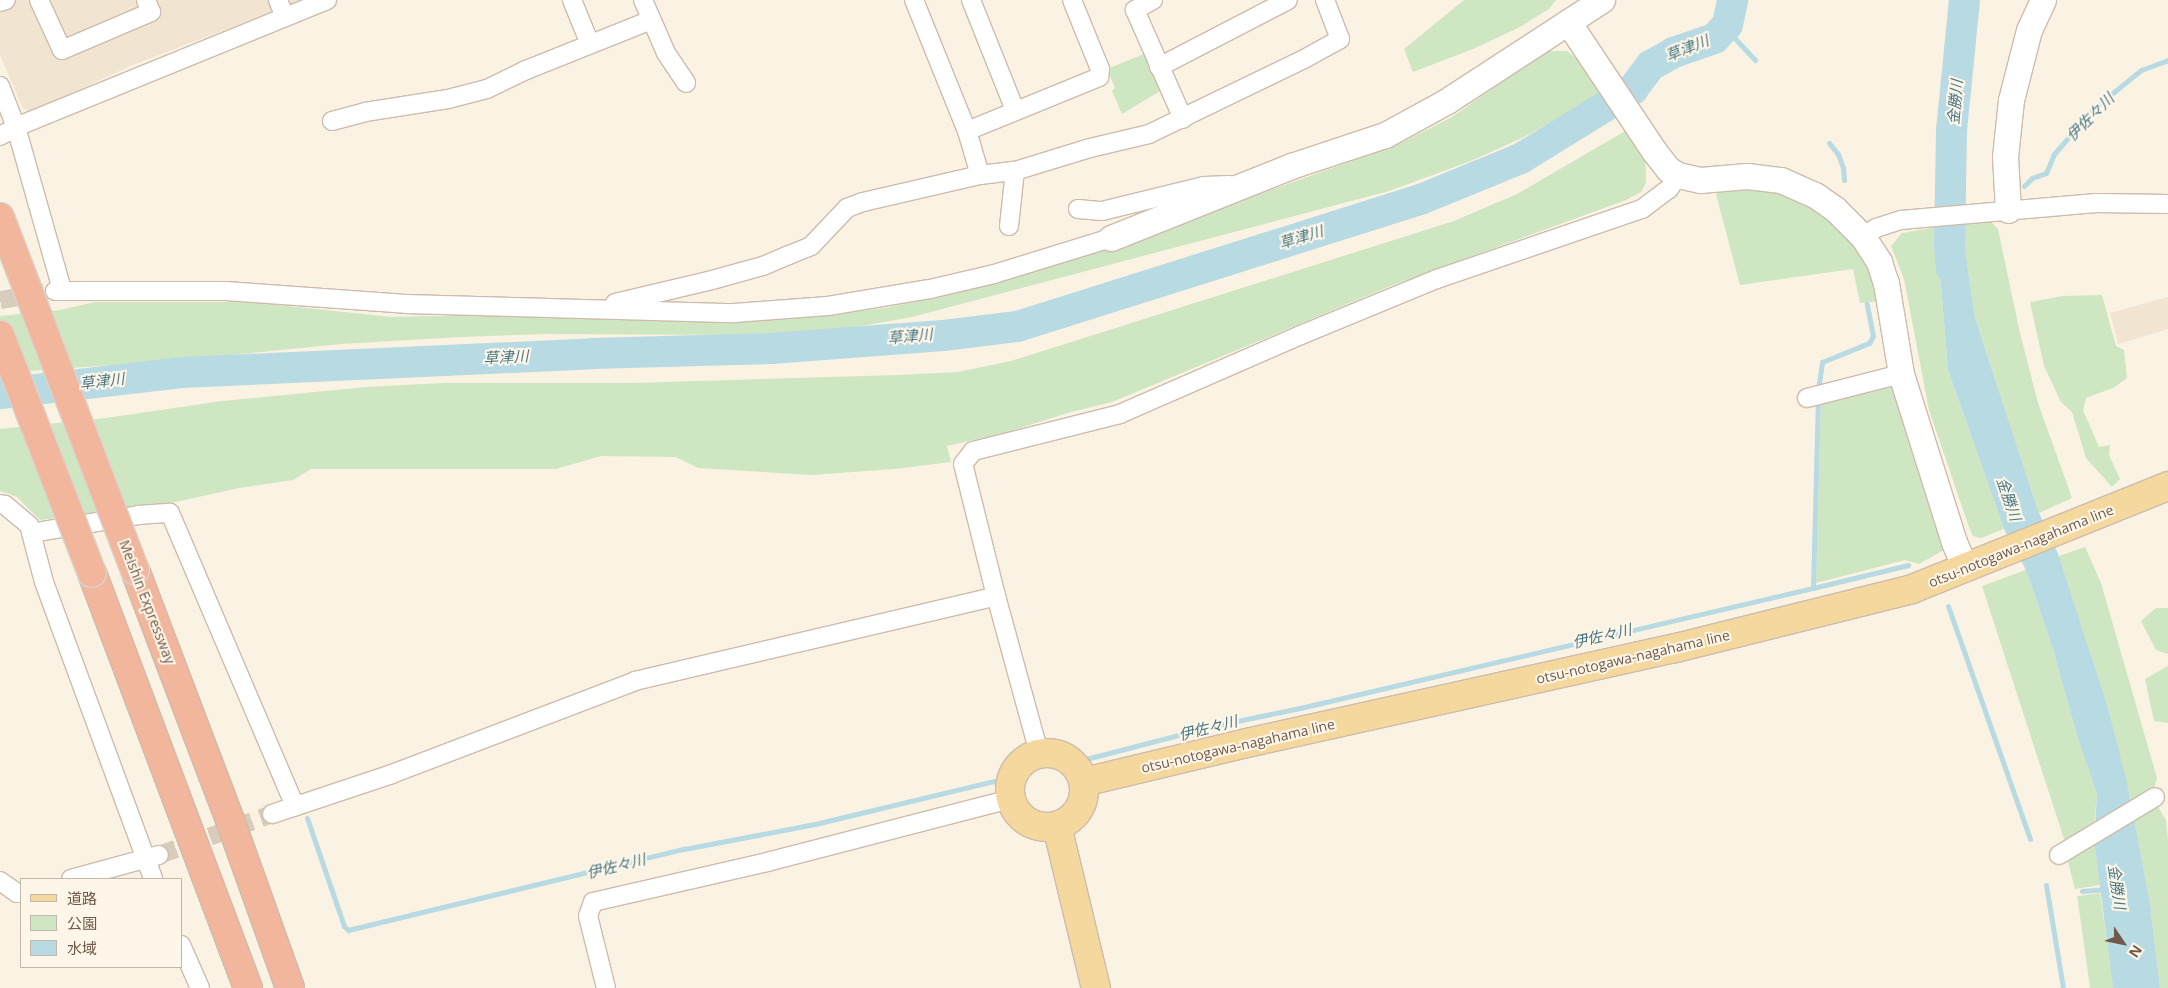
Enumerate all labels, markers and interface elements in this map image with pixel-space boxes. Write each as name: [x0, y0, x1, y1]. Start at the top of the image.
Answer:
water label: 草津川: [1663, 31, 1711, 65]
water label: 金勝川: [1944, 79, 1966, 125]
water label: 伊佐々川: [2062, 89, 2118, 145]
water label: 草津川: [1277, 222, 1325, 252]
water label: 草津川: [887, 325, 933, 347]
water label: 草津川: [483, 347, 529, 367]
water label: 草津川: [79, 369, 125, 393]
water label: 金勝川: [1993, 475, 2025, 523]
street label: otsu-notogawa-nagahama line: [1926, 501, 2116, 591]
street label: Meishin Expressway: [116, 538, 178, 666]
water label: 伊佐々川: [1571, 620, 1633, 652]
street label: otsu-notogawa-nagahama line: [1535, 627, 1731, 687]
water label: 伊佐々川: [1177, 712, 1239, 744]
street label: otsu-notogawa-nagahama line: [1140, 716, 1336, 776]
water label: 伊佐々川: [585, 850, 647, 882]
water label: 金勝川: [2105, 863, 2129, 911]
legend: [20, 878, 182, 968]
text: 道路: [67, 888, 97, 908]
text: 公園: [67, 913, 97, 933]
north arrow: [2098, 918, 2148, 968]
text: 水域: [67, 938, 97, 958]
text: N: [2125, 942, 2147, 962]

